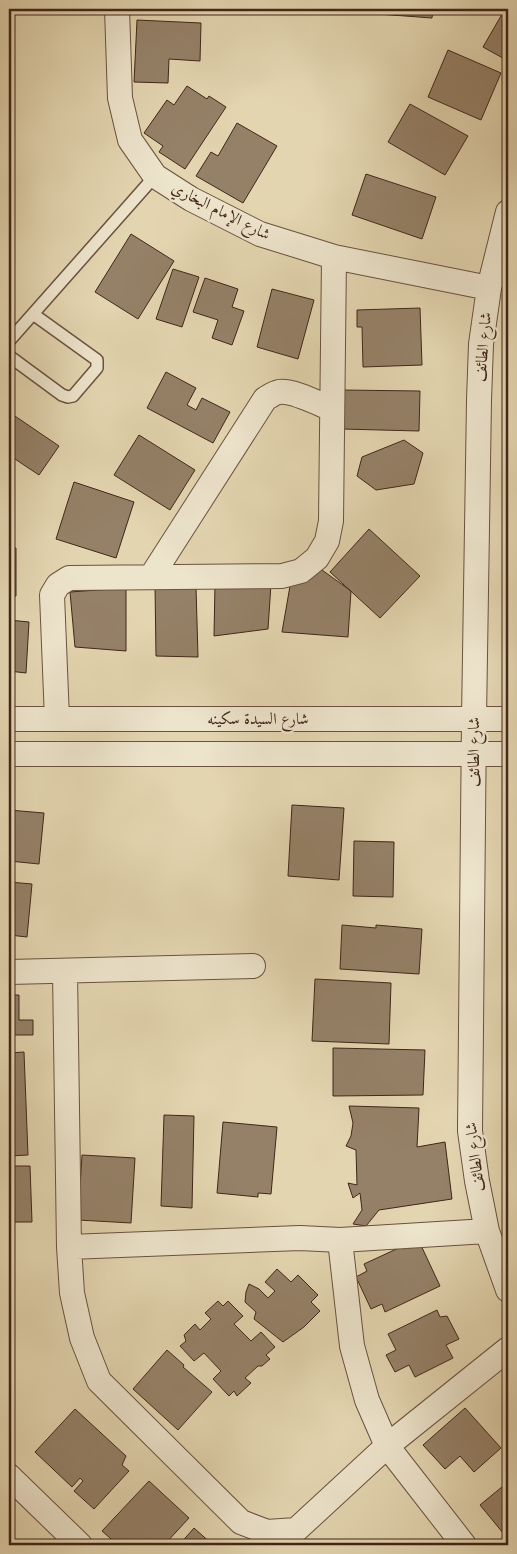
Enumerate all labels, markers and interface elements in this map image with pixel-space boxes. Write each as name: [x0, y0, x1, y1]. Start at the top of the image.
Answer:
street label: شارع الإمام البخاري: [166, 177, 274, 248]
street label: شارع الطائف: [469, 311, 499, 383]
street label: شارع السيدة سكينه: [207, 708, 309, 732]
street label: شارع الطائف: [463, 717, 487, 787]
street label: شارع الطائف: [460, 1121, 492, 1193]

